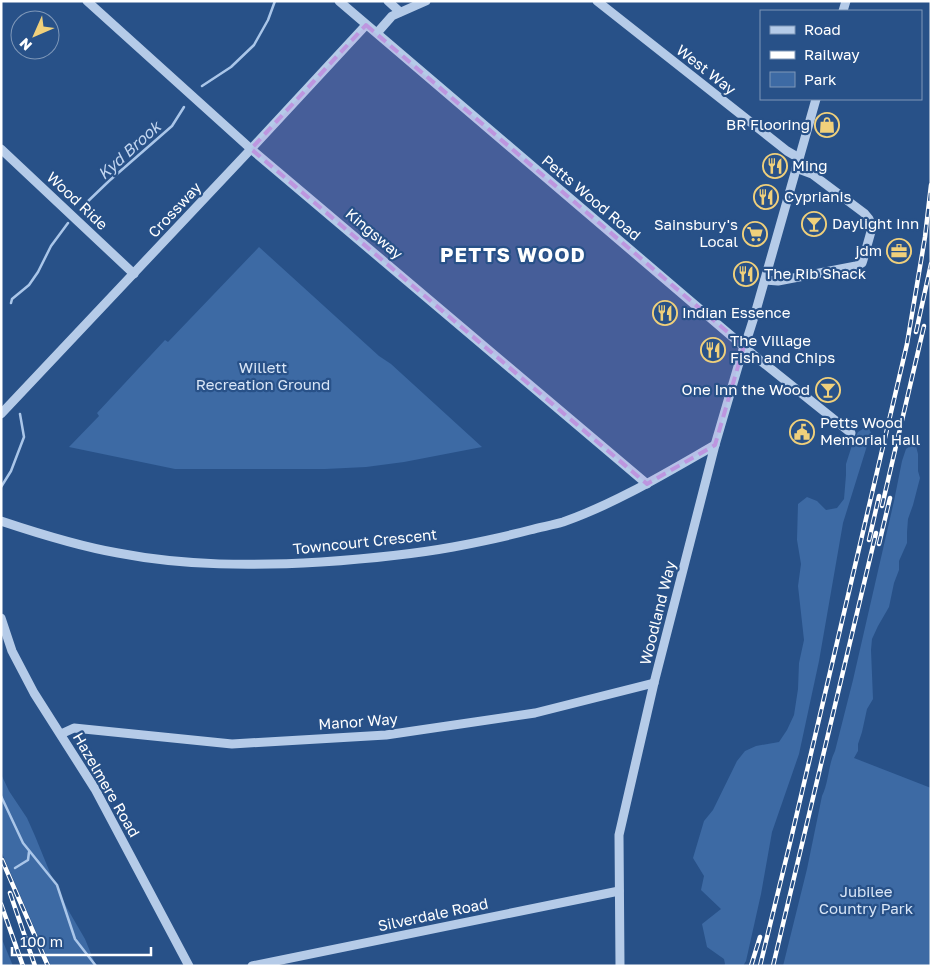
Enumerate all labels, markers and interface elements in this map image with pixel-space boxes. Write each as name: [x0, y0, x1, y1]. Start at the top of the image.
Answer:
north arrow: [10, 10, 60, 60]
legend: [760, 10, 922, 100]
text: Road: [804, 20, 841, 38]
text: N: [16, 35, 35, 54]
street label: West Way: [673, 40, 740, 98]
text: Railway: [804, 45, 860, 63]
text: Park: [804, 70, 837, 88]
shop icon: BR Flooring: [814, 112, 840, 138]
water label: Kyd Brook: [93, 115, 166, 184]
place label: BR Flooring: [726, 115, 810, 133]
street label: Petts Wood Road: [539, 151, 645, 244]
restaurant icon: Ming: [762, 153, 788, 179]
place label: Ming: [792, 156, 827, 174]
street label: Wood Ride: [43, 167, 112, 233]
street label: Crossway: [144, 177, 205, 241]
restaurant icon: Cyprianis: [753, 184, 779, 210]
place label: Cyprianis: [784, 187, 851, 205]
street label: Kingsway: [342, 204, 407, 263]
bar icon: Daylight Inn: [801, 211, 827, 237]
place label: Daylight Inn: [832, 214, 919, 232]
place label: Sainsbury's Local: [654, 215, 738, 250]
supermarket icon: Sainsbury's Local: [742, 221, 768, 247]
office icon: jdm: [886, 238, 912, 264]
place label: jdm: [854, 241, 882, 259]
district label: PETTS WOOD: [440, 242, 586, 266]
restaurant icon: The Rib Shack: [733, 261, 759, 287]
place label: The Rib Shack: [764, 264, 867, 282]
restaurant icon: Indian Essence: [652, 300, 678, 326]
place label: Indian Essence: [682, 303, 791, 321]
place label: The Village Fish and Chips: [730, 331, 835, 366]
restaurant icon: The Village Fish and Chips: [700, 337, 726, 363]
park label: Willett Recreation Ground: [196, 358, 330, 393]
bar icon: One Inn the Wood: [815, 377, 841, 403]
place label: One Inn the Wood: [682, 380, 810, 398]
place label: Petts Wood Memorial Hall: [820, 413, 920, 448]
public building icon: Petts Wood Memorial Hall: [789, 419, 815, 445]
street label: Towncourt Crescent: [292, 524, 438, 558]
street label: Woodland Way: [635, 558, 679, 667]
street label: Manor Way: [318, 709, 399, 733]
street label: Hazelmere Road: [70, 729, 144, 840]
park label: Jubilee Country Park: [819, 882, 914, 917]
street label: Silverdale Road: [376, 894, 490, 934]
scale bar: [12, 924, 151, 956]
text: 100 m: [20, 932, 63, 950]

